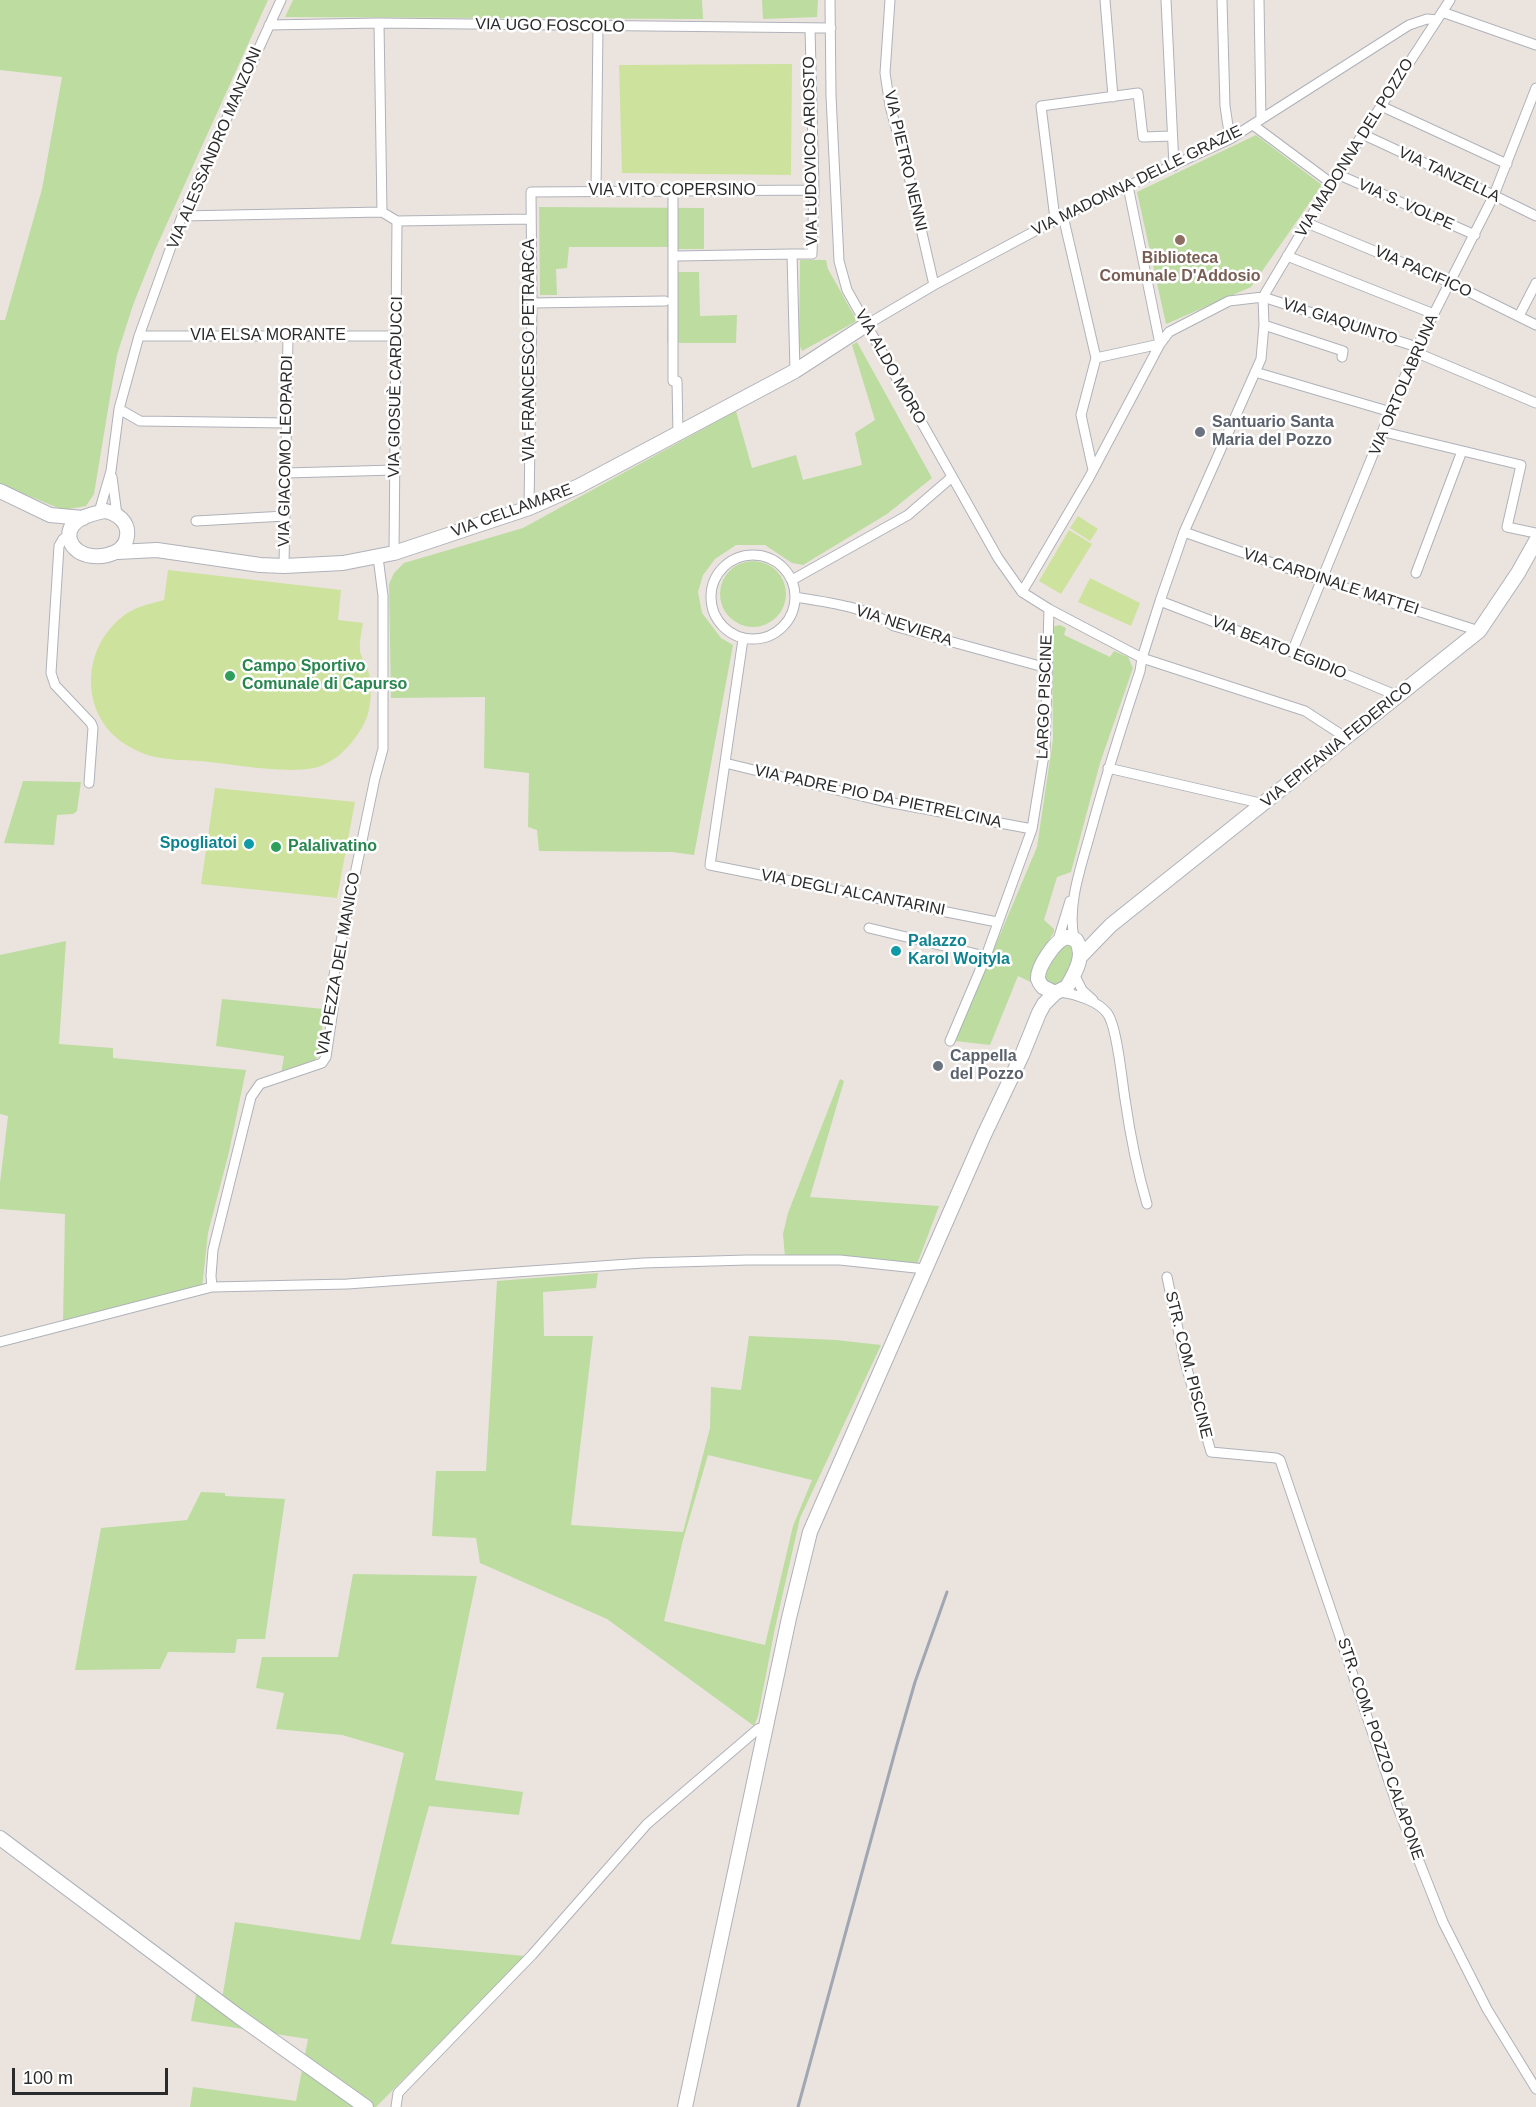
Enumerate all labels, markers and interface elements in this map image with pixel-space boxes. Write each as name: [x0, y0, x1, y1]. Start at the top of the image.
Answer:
street label: VIA UGO FOSCOLO: [475, 15, 625, 37]
street label: VIA ALESSANDRO MANZONI: [164, 44, 266, 252]
street label: VIA MADONNA DEL POZZO: [1292, 55, 1418, 241]
street label: VIA LUDOVICO ARIOSTO: [800, 56, 822, 246]
street label: VIA PIETRO NENNI: [879, 89, 931, 233]
street label: VIA MADONNA DELLE GRAZIE: [1029, 122, 1245, 240]
street label: VIA TANZELLA: [1395, 143, 1503, 207]
street label: VIA S. VOLPE: [1355, 175, 1457, 235]
street label: VIA VITO COPERSINO: [588, 181, 756, 201]
marker: Biblioteca Comunale D'Addosio: [1173, 233, 1187, 247]
street label: VIA FRANCESCO PETRARCA: [520, 239, 540, 461]
street label: VIA PACIFICO: [1371, 242, 1475, 302]
place label: Biblioteca Comunale D'Addosio: [1099, 249, 1261, 287]
street label: VIA GIAQUINTO: [1280, 294, 1400, 350]
street label: VIA GIOSUÈ CARDUCCI: [385, 296, 407, 478]
street label: VIA ALDO MORO: [851, 306, 929, 428]
street label: VIA ORTOLABRUNA: [1366, 312, 1442, 458]
street label: VIA ELSA MORANTE: [190, 326, 346, 346]
street label: VIA GIACOMO LEOPARDI: [275, 355, 297, 547]
place label: Santuario Santa Maria del Pozzo: [1212, 413, 1334, 451]
marker: Santuario Santa Maria del Pozzo: [1193, 425, 1207, 439]
street label: VIA CELLAMARE: [449, 480, 575, 542]
street label: VIA CARDINALE MATTEI: [1241, 544, 1421, 620]
street label: VIA NEVIERA: [853, 601, 955, 651]
street label: VIA BEATO EGIDIO: [1209, 612, 1349, 684]
street label: LARGO PISCINE: [1033, 634, 1057, 760]
place label: Campo Sportivo Comunale di Capurso: [242, 657, 407, 695]
marker: Campo Sportivo Comunale di Capurso: [223, 669, 237, 683]
street label: VIA EPIFANIA FEDERICO: [1257, 678, 1417, 812]
street label: VIA PADRE PIO DA PIETRELCINA: [753, 761, 1003, 833]
place label: Spogliatoi: [160, 834, 237, 854]
marker: Spogliatoi: [242, 837, 256, 851]
place label: Palalivatino: [288, 837, 377, 857]
marker: Palalivatino: [269, 840, 283, 854]
street label: VIA DEGLI ALCANTARINI: [759, 866, 947, 920]
street label: VIA PEZZA DEL MANICO: [313, 871, 365, 1057]
place label: Palazzo Karol Wojtyla: [908, 932, 1010, 970]
marker: Palazzo Karol Wojtyla: [889, 944, 903, 958]
place label: Cappella del Pozzo: [950, 1047, 1024, 1085]
marker: Cappella del Pozzo: [931, 1059, 945, 1073]
street label: STR. COM. PISCINE: [1160, 1289, 1216, 1441]
street label: STR. COM. POZZO CALAPONE: [1333, 1635, 1427, 1863]
scale bar: [15, 2056, 171, 2094]
text: 100 m: [23, 2068, 73, 2088]

